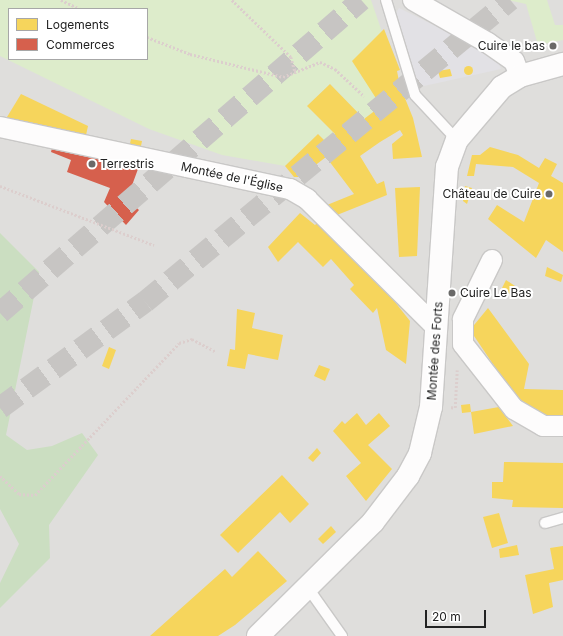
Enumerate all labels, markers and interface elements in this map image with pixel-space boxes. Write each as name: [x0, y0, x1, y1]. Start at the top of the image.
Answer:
legend: [8, 8, 148, 60]
text: Logements: [46, 17, 109, 32]
text: Commerces: [46, 37, 114, 52]
place label: Cuire le bas: [478, 39, 545, 53]
marker: Cuire le bas: [548, 41, 558, 51]
place label: Terrestris: [100, 157, 154, 171]
marker: Terrestris: [87, 159, 97, 169]
street label: Montée de l'Église: [180, 159, 284, 195]
place label: Château de Cuire: [442, 187, 541, 201]
marker: Château de Cuire: [544, 189, 554, 199]
place label: Cuire Le Bas: [460, 286, 532, 300]
marker: Cuire Le Bas: [447, 288, 457, 298]
street label: Montée des Forts: [424, 301, 446, 401]
scale bar: [427, 602, 488, 628]
text: 20 m: [432, 609, 461, 624]

